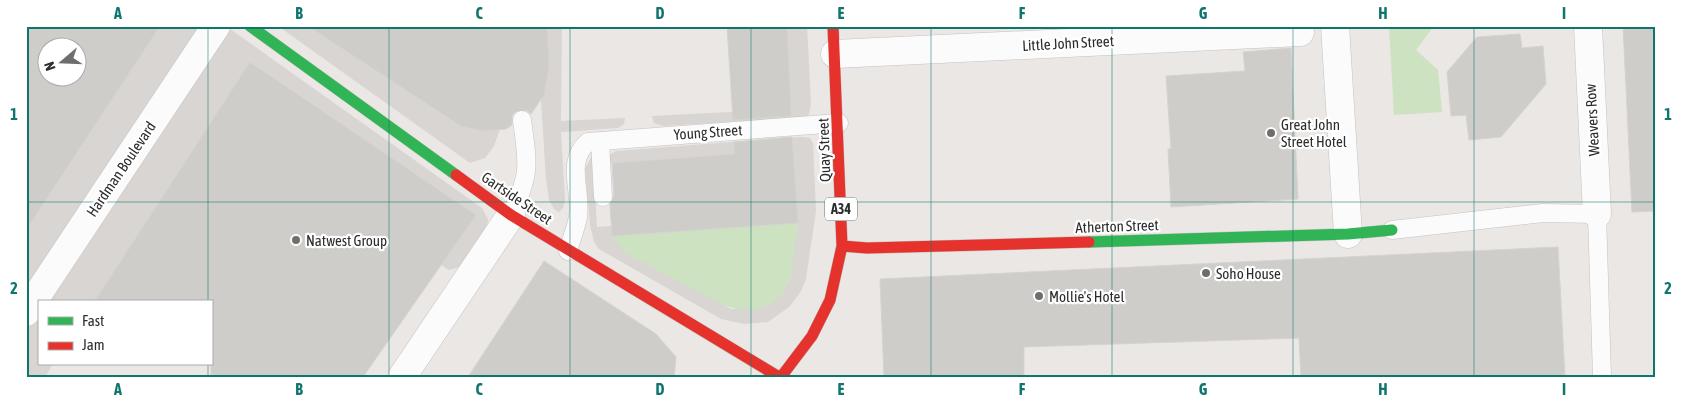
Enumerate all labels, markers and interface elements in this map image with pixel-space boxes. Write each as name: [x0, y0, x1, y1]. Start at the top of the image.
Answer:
text: A: [113, 4, 122, 22]
text: B: [295, 4, 303, 22]
text: C: [475, 4, 483, 22]
text: D: [656, 4, 665, 22]
text: E: [838, 4, 845, 22]
text: F: [1019, 4, 1026, 22]
text: G: [1199, 4, 1208, 22]
text: H: [1378, 4, 1388, 22]
text: I: [1562, 4, 1566, 22]
street label: Little John Street: [1022, 32, 1114, 54]
north arrow: [38, 38, 88, 88]
text: N: [41, 60, 59, 73]
street label: Weavers Row: [1582, 83, 1602, 156]
text: 1: [10, 105, 18, 123]
text: 1: [1664, 105, 1672, 123]
place label: Great John Street Hotel: [1281, 116, 1347, 150]
street label: Hardman Boulevard: [83, 118, 159, 220]
street label: Quay Street: [814, 118, 834, 182]
street label: Young Street: [673, 121, 743, 143]
marker: Great John Street Hotel: [1265, 127, 1277, 139]
street label: Gartside Street: [479, 168, 555, 228]
road number: A34: [825, 198, 857, 220]
street label: Atherton Street: [1075, 216, 1159, 236]
place label: Natwest Group: [306, 232, 387, 249]
marker: Natwest Group: [290, 234, 302, 246]
place label: Soho House: [1216, 265, 1281, 282]
marker: Soho House: [1200, 267, 1212, 279]
text: 2: [10, 279, 18, 297]
text: 2: [1664, 279, 1672, 297]
place label: Mollie's Hotel: [1049, 288, 1124, 305]
marker: Mollie's Hotel: [1033, 290, 1045, 302]
legend: [38, 300, 212, 366]
text: Fast: [82, 312, 104, 329]
text: Jam: [82, 336, 105, 353]
text: A: [113, 380, 122, 398]
text: B: [295, 380, 303, 398]
text: C: [475, 380, 483, 398]
text: D: [656, 380, 665, 398]
text: E: [838, 380, 845, 398]
text: F: [1019, 380, 1026, 398]
text: G: [1199, 380, 1208, 398]
text: H: [1378, 380, 1388, 398]
text: I: [1562, 380, 1566, 398]

